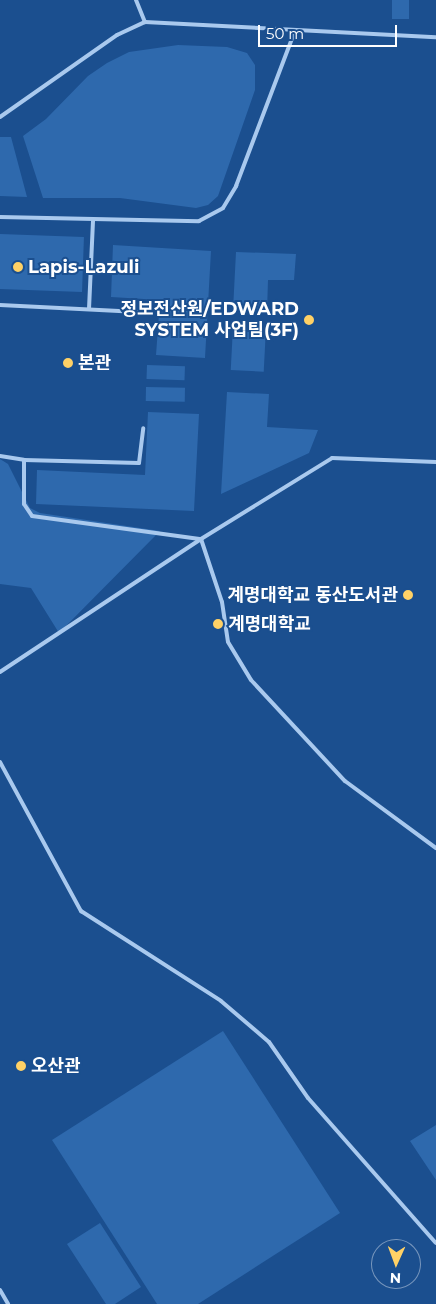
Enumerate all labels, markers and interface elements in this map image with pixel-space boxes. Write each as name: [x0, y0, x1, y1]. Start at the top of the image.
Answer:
scale bar: [261, 15, 400, 47]
text: 50 m: [266, 24, 304, 43]
place label: Lapis-Lazuli: [28, 256, 139, 278]
marker: Lapis-Lazuli: [12, 261, 24, 273]
place label: 정보전산원/EDWARD SYSTEM 사업팀(3F): [120, 299, 299, 342]
marker: 정보전산원/EDWARD SYSTEM 사업팀(3F): [303, 314, 315, 326]
place label: 본관: [78, 352, 111, 374]
marker: 본관: [62, 357, 74, 369]
place label: 계명대학교 동산도서관: [227, 584, 398, 606]
marker: 계명대학교 동산도서관: [402, 589, 414, 601]
place label: 계명대학교: [228, 613, 311, 635]
marker: 계명대학교: [212, 618, 224, 630]
place label: 오산관: [31, 1055, 81, 1077]
marker: 오산관: [15, 1060, 27, 1072]
north arrow: [371, 1239, 421, 1289]
text: N: [390, 1269, 401, 1287]

